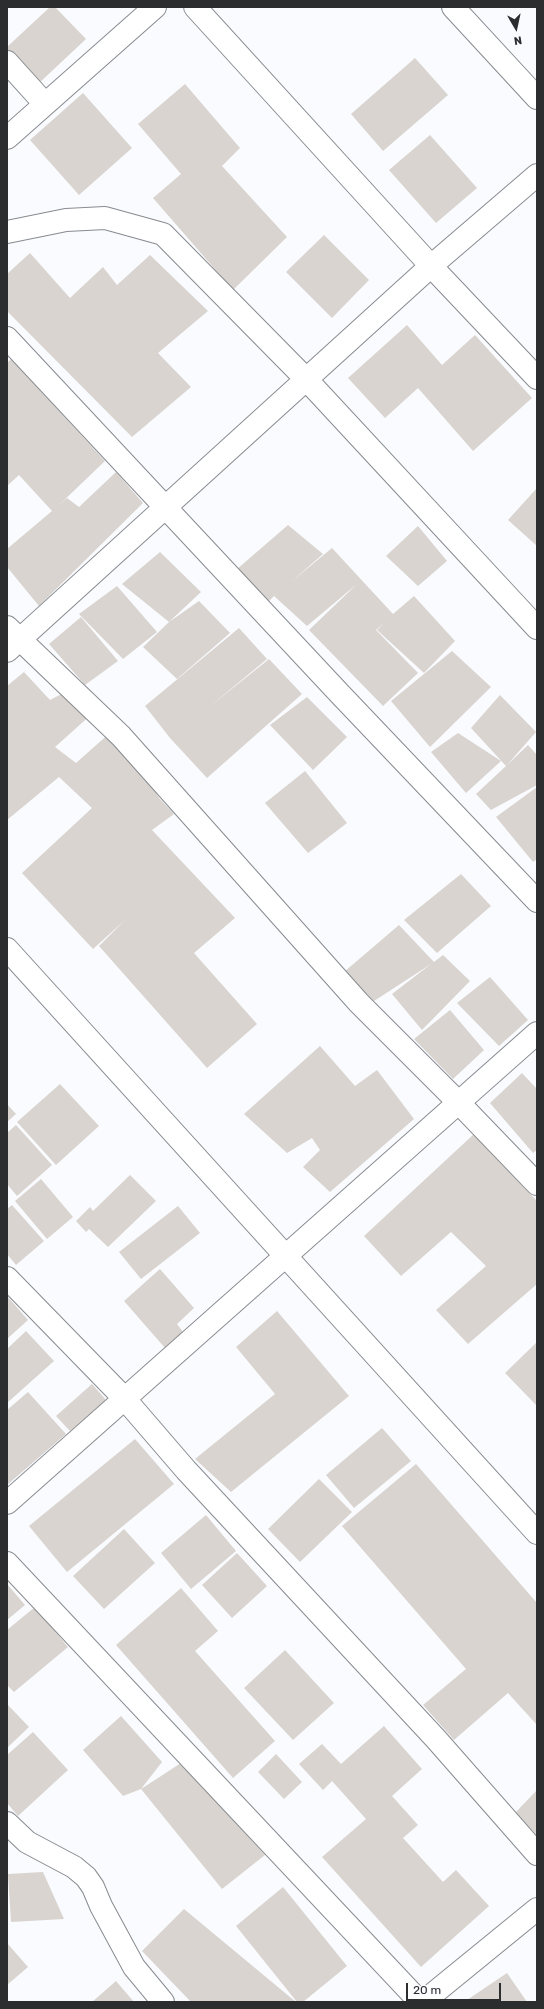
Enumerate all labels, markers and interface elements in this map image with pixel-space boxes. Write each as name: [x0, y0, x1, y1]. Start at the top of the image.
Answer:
north arrow: [496, 8, 536, 48]
text: N: [513, 33, 523, 47]
scale bar: [408, 1975, 503, 2001]
text: 20 m: [413, 1983, 441, 1997]

